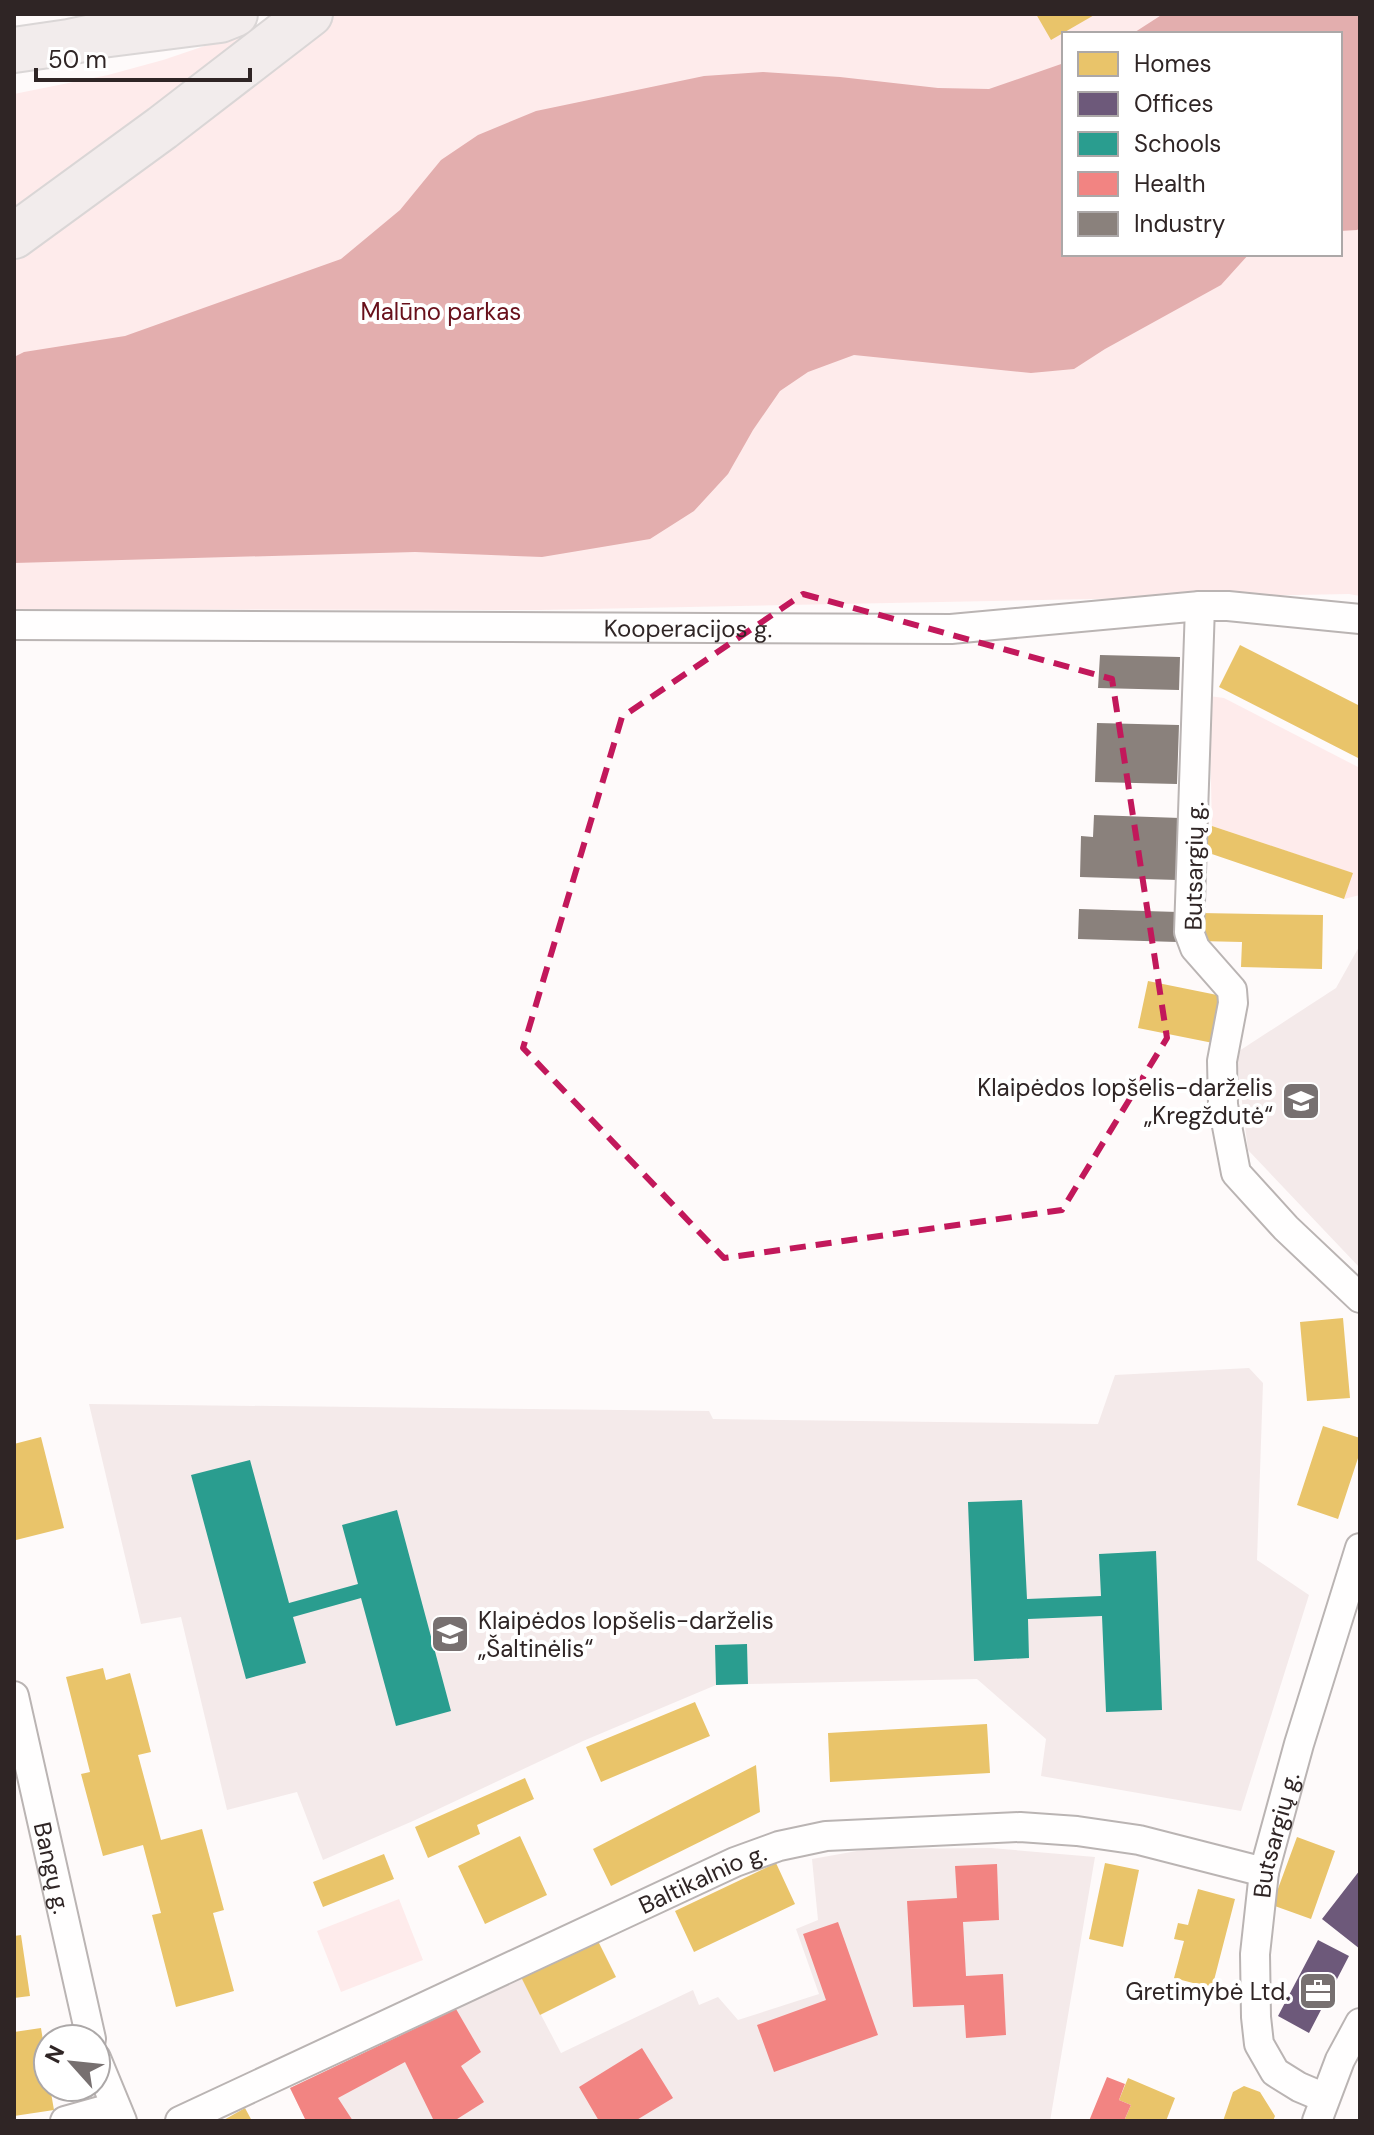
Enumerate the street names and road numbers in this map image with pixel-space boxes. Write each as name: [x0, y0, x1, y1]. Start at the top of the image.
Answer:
street label: Kooperacijos g.: [604, 612, 772, 644]
street label: Butsargių g.: [1177, 801, 1211, 931]
street label: Butsargių g.: [1246, 1769, 1306, 1899]
street label: Bangų g.: [27, 1819, 78, 1917]
street label: Baltikalnio g.: [633, 1837, 770, 1920]

